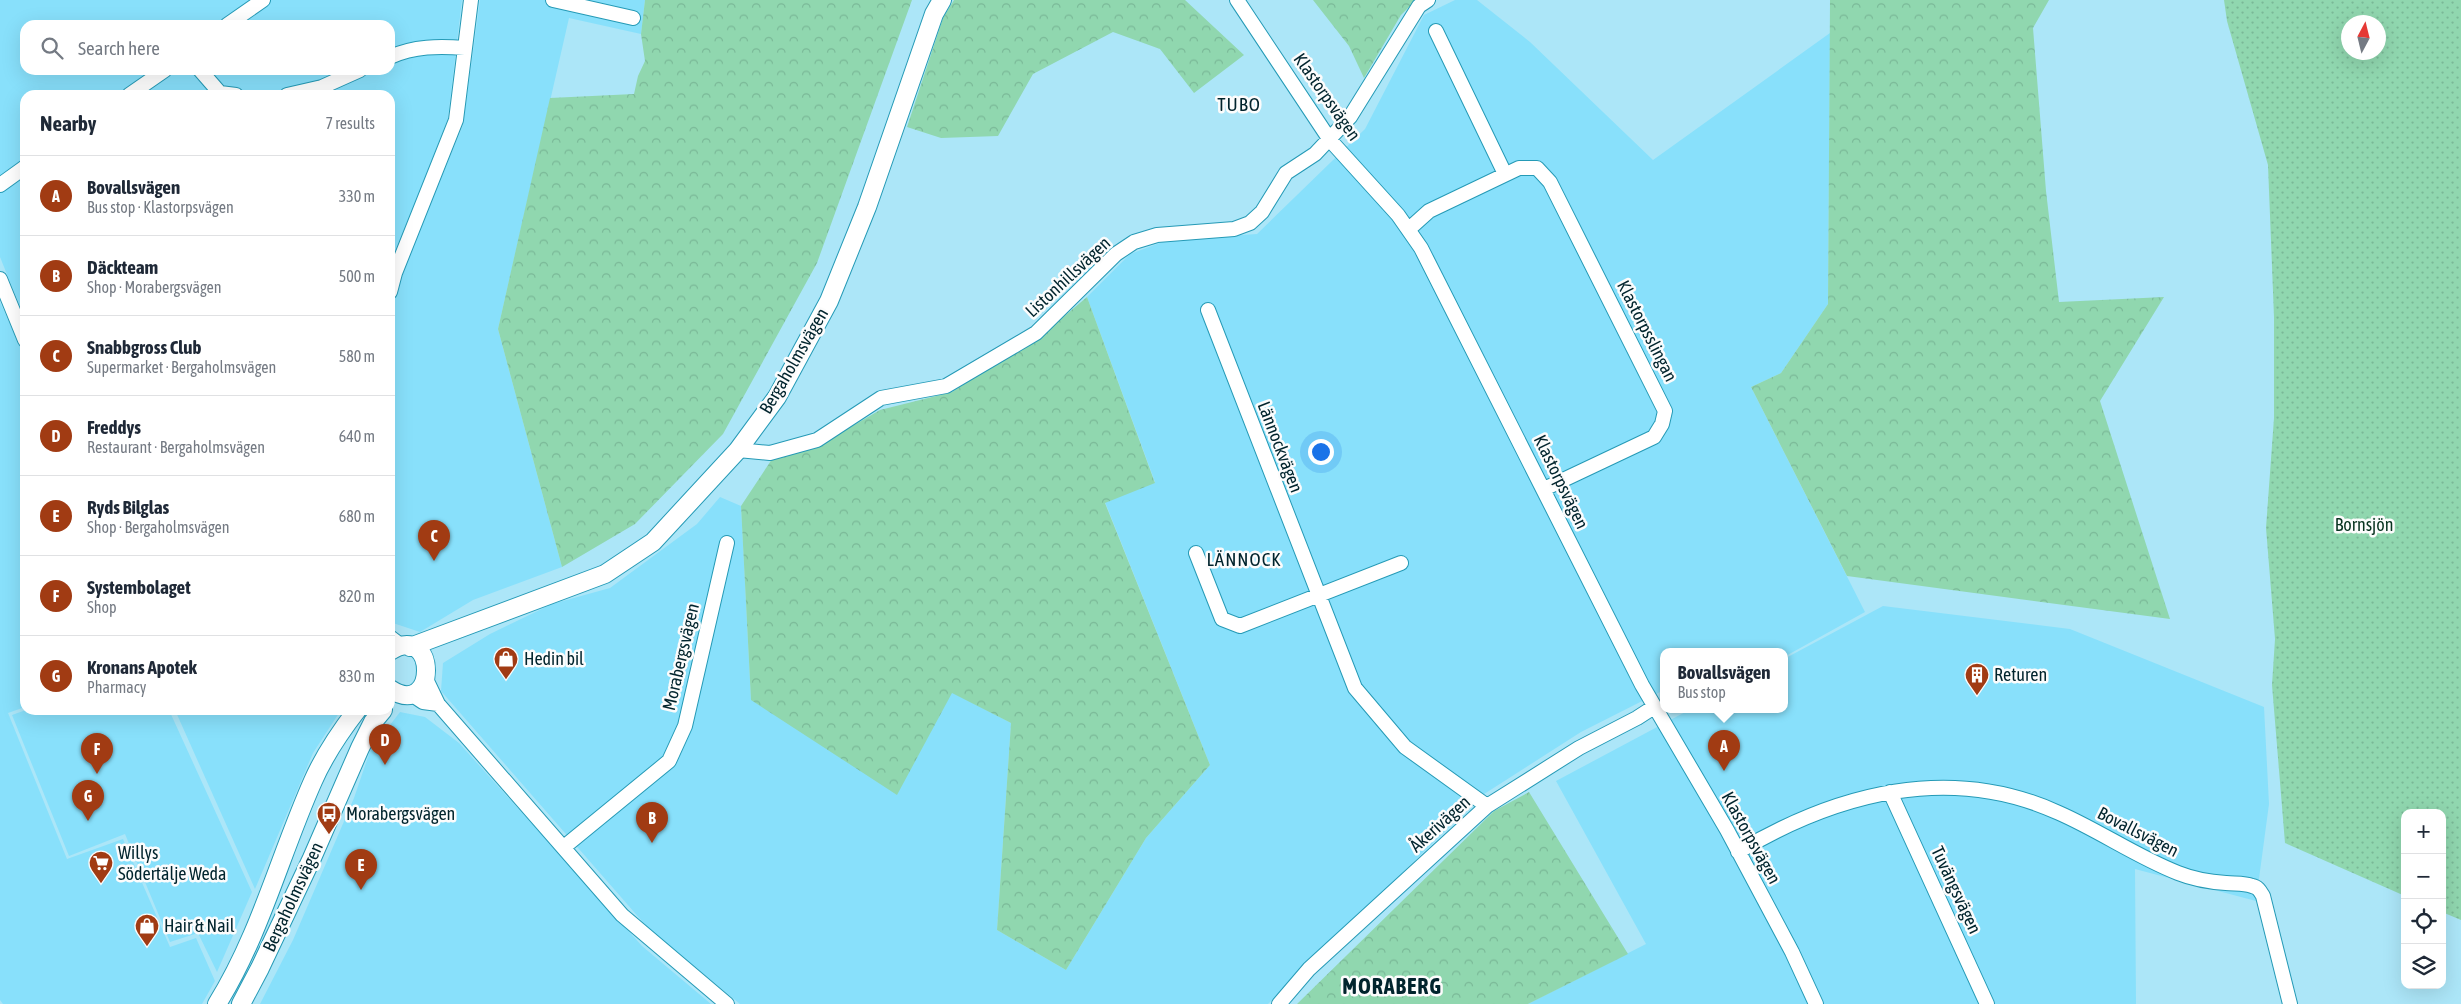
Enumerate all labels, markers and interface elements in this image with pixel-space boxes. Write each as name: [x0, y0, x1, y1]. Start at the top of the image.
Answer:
north arrow: [2341, 15, 2386, 60]
search box: [20, 20, 395, 75]
icon: search: [38, 34, 66, 62]
text: Search here: [78, 37, 160, 59]
street label: Klastorpsvägen: [1290, 49, 1365, 144]
district label: TUBO: [1217, 93, 1261, 115]
text: Nearby: [40, 111, 96, 135]
text: 7 results: [325, 114, 375, 132]
text: Bovallsvägen: [87, 176, 180, 198]
text: A: [52, 187, 60, 205]
text: 330 m: [339, 187, 375, 205]
text: Bus stop · Klastorpsvägen: [87, 198, 234, 216]
street label: Listonhillsvägen: [1021, 232, 1114, 321]
text: Däckteam: [87, 256, 158, 278]
text: B: [52, 267, 60, 285]
text: 500 m: [339, 267, 375, 285]
street label: Klastorpsslingan: [1613, 277, 1682, 385]
text: Shop · Morabergsvägen: [87, 278, 222, 296]
street label: Bergaholmsvägen: [755, 304, 832, 417]
text: Snabbgross Club: [87, 336, 202, 358]
text: C: [52, 347, 60, 365]
text: 580 m: [339, 347, 375, 365]
text: Supermarket · Bergaholmsvägen: [87, 358, 276, 376]
street label: Lännockvägen: [1254, 398, 1307, 495]
text: Freddys: [87, 416, 141, 438]
text: D: [52, 427, 60, 445]
text: 640 m: [339, 427, 375, 445]
street label: Klastorpsvägen: [1530, 431, 1593, 532]
text: Restaurant · Bergaholmsvägen: [87, 438, 265, 456]
your location: [1308, 439, 1334, 465]
text: Ryds Bilglas: [87, 496, 169, 518]
text: E: [53, 507, 59, 525]
text: 680 m: [339, 507, 375, 525]
park label: Bornsjön: [2335, 514, 2393, 535]
text: Shop · Bergaholmsvägen: [87, 518, 230, 536]
pin: C: [418, 520, 450, 561]
district label: LÄNNOCK: [1206, 548, 1282, 570]
text: Systembolaget: [87, 576, 191, 598]
text: F: [53, 587, 59, 605]
text: 820 m: [339, 587, 375, 605]
text: Shop: [87, 598, 117, 616]
street label: Morabergsvägen: [658, 601, 703, 712]
shop icon: Hedin bil: [493, 646, 519, 680]
place label: Hedin bil: [524, 648, 584, 669]
popup: [1660, 648, 1788, 713]
text: Kronans Apotek: [87, 656, 197, 678]
text: Bovallsvägen: [1677, 661, 1771, 683]
building icon: Returen: [1964, 662, 1990, 696]
place label: Returen: [1994, 664, 2047, 685]
text: G: [52, 667, 60, 685]
text: 830 m: [339, 667, 375, 685]
text: Pharmacy: [87, 678, 146, 696]
text: Bus stop: [1677, 683, 1726, 701]
pin: D: [369, 724, 401, 765]
pin: A: [1708, 730, 1740, 771]
pin: F: [81, 733, 113, 774]
pin: G: [72, 780, 104, 821]
street label: Klastorpsvägen: [1718, 788, 1785, 887]
street label: Åkerivägen: [1405, 791, 1474, 856]
bus stop icon: Morabergsvägen: [316, 801, 342, 835]
pin: B: [636, 802, 668, 843]
street label: Bovallsvägen: [2094, 802, 2182, 861]
place label: Morabergsvägen: [346, 803, 455, 824]
map controls: [2401, 809, 2446, 989]
button: +: [2401, 809, 2446, 854]
street label: Bergaholmsvägen: [258, 839, 327, 955]
place label: Willys Södertälje Weda: [118, 842, 226, 884]
street label: Tuvängsvägen: [1927, 843, 1986, 937]
pin: E: [345, 849, 377, 890]
supermarket icon: Willys Södertälje Weda: [88, 850, 114, 884]
button: −: [2401, 854, 2446, 899]
button: locate: [2401, 899, 2446, 944]
shop icon: Hair & Nail: [134, 913, 160, 947]
place label: Hair & Nail: [164, 915, 235, 936]
button: layers: [2401, 944, 2446, 989]
district label: MORABERG: [1342, 973, 1442, 999]

